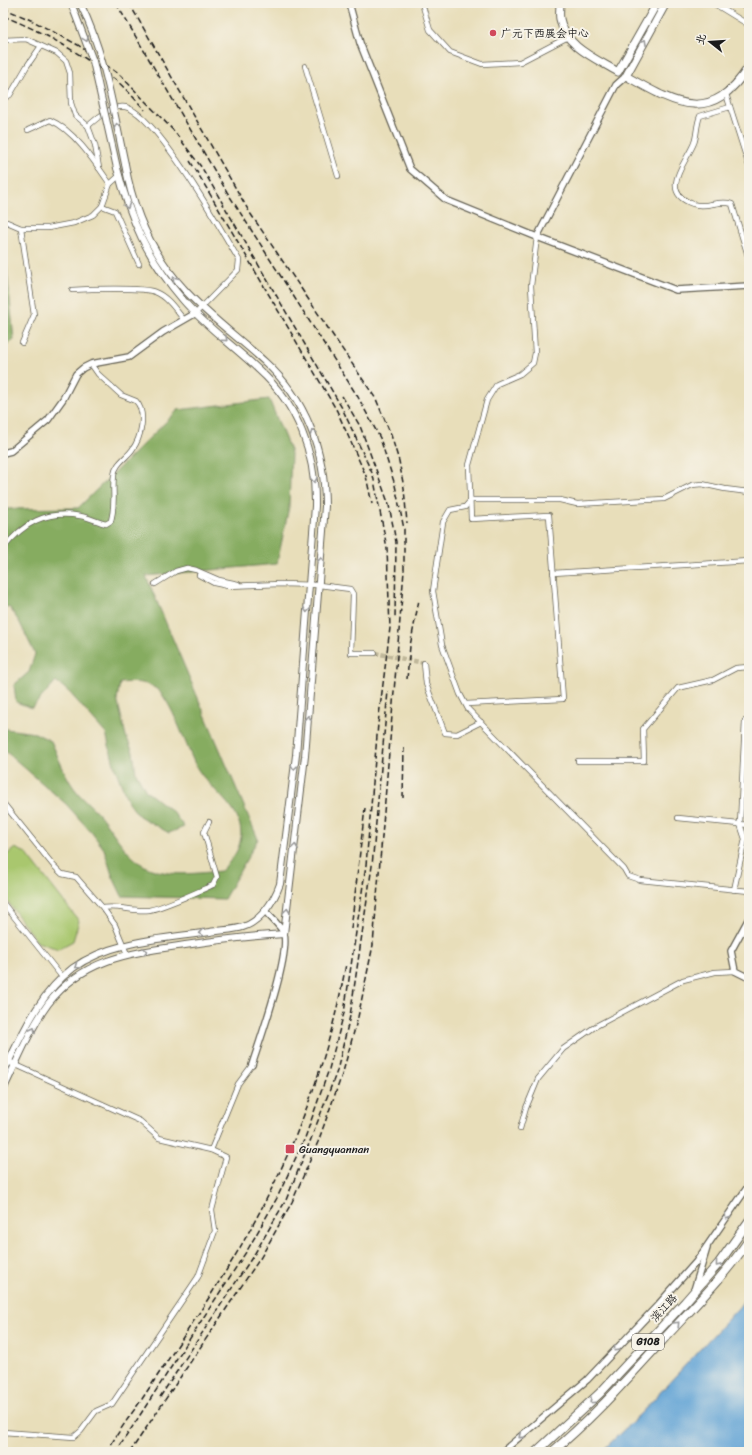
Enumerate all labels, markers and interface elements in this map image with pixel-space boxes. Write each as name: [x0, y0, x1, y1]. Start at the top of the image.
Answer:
north arrow: [690, 22, 730, 62]
place label: 广元下西展会中心: [501, 24, 589, 43]
marker: 广元下西展会中心: [488, 28, 498, 38]
text: 北: [690, 31, 712, 47]
one-way arrow: [81, 35, 89, 42]
one-way arrow: [640, 39, 647, 46]
one-way arrow: [113, 123, 121, 129]
one-way arrow: [123, 202, 131, 209]
one-way arrow: [173, 276, 180, 283]
one-way arrow: [220, 335, 228, 342]
one-way arrow: [309, 428, 317, 435]
one-way arrow: [310, 477, 319, 483]
one-way arrow: [316, 557, 325, 563]
one-way arrow: [303, 607, 312, 613]
one-way arrow: [304, 715, 313, 721]
one-way arrow: [290, 764, 299, 770]
one-way arrow: [290, 844, 299, 850]
one-way arrow: [282, 908, 291, 914]
one-way arrow: [198, 928, 204, 937]
one-way arrow: [142, 947, 148, 956]
one-way arrow: [74, 961, 81, 969]
one-way arrow: [28, 1027, 35, 1034]
place label: Guangyuannan: [299, 1140, 369, 1159]
marker: Guangyuannan: [284, 1143, 296, 1155]
one-way arrow: [724, 1213, 732, 1220]
one-way arrow: [715, 1259, 722, 1266]
street label: 滨江路: [646, 1289, 682, 1327]
one-way arrow: [673, 1321, 680, 1329]
road number: G108: [632, 1334, 664, 1350]
one-way arrow: [614, 1344, 621, 1352]
one-way arrow: [589, 1396, 597, 1404]
one-way arrow: [518, 1432, 525, 1439]

